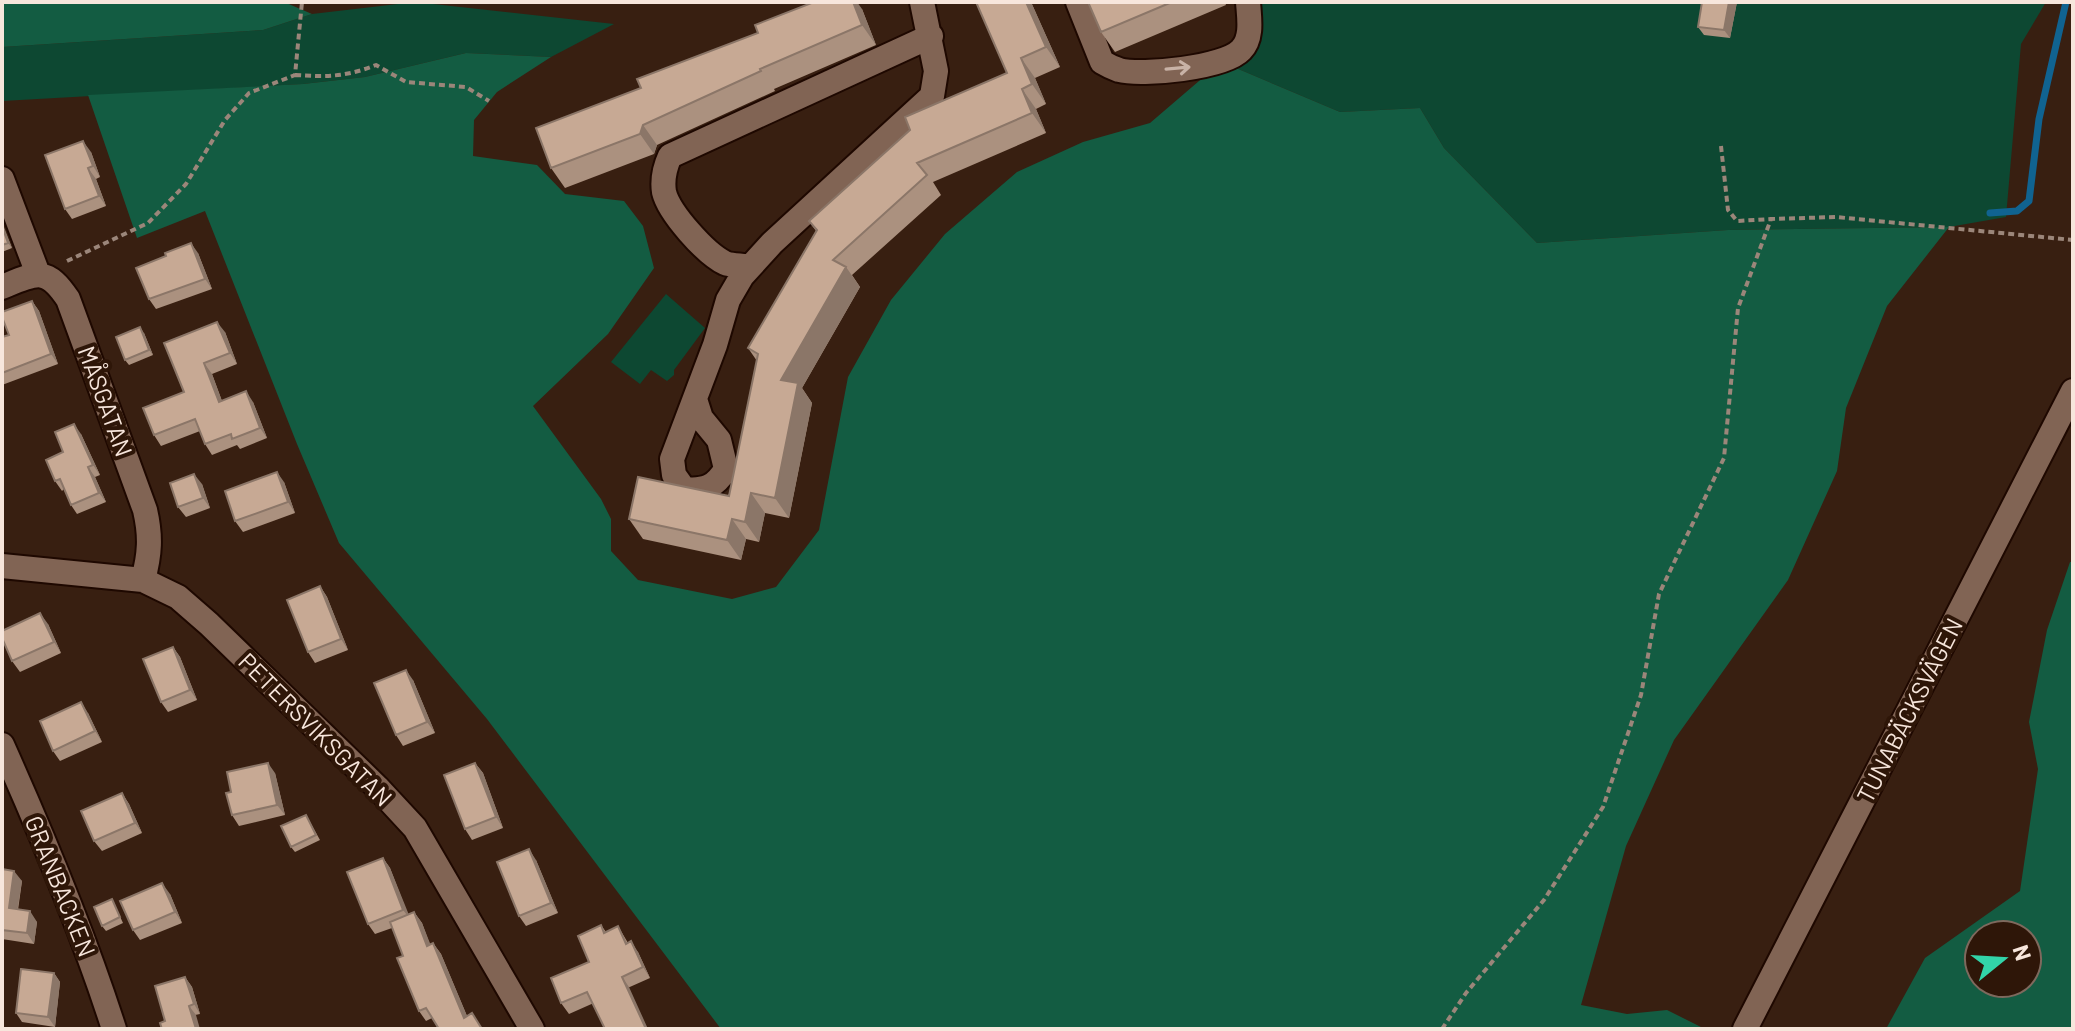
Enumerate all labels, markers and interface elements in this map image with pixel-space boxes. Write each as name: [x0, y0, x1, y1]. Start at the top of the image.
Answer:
one-way arrow: [1164, 61, 1191, 76]
street label: MÅSGATAN: [73, 342, 139, 460]
street label: TUNABÄCKSVÄGEN: [1850, 613, 1968, 807]
street label: PETERSVIKSGATAN: [233, 646, 399, 812]
street label: GRANBACKEN: [20, 811, 102, 961]
north arrow: [1963, 919, 2043, 999]
text: N: [2008, 942, 2038, 963]

